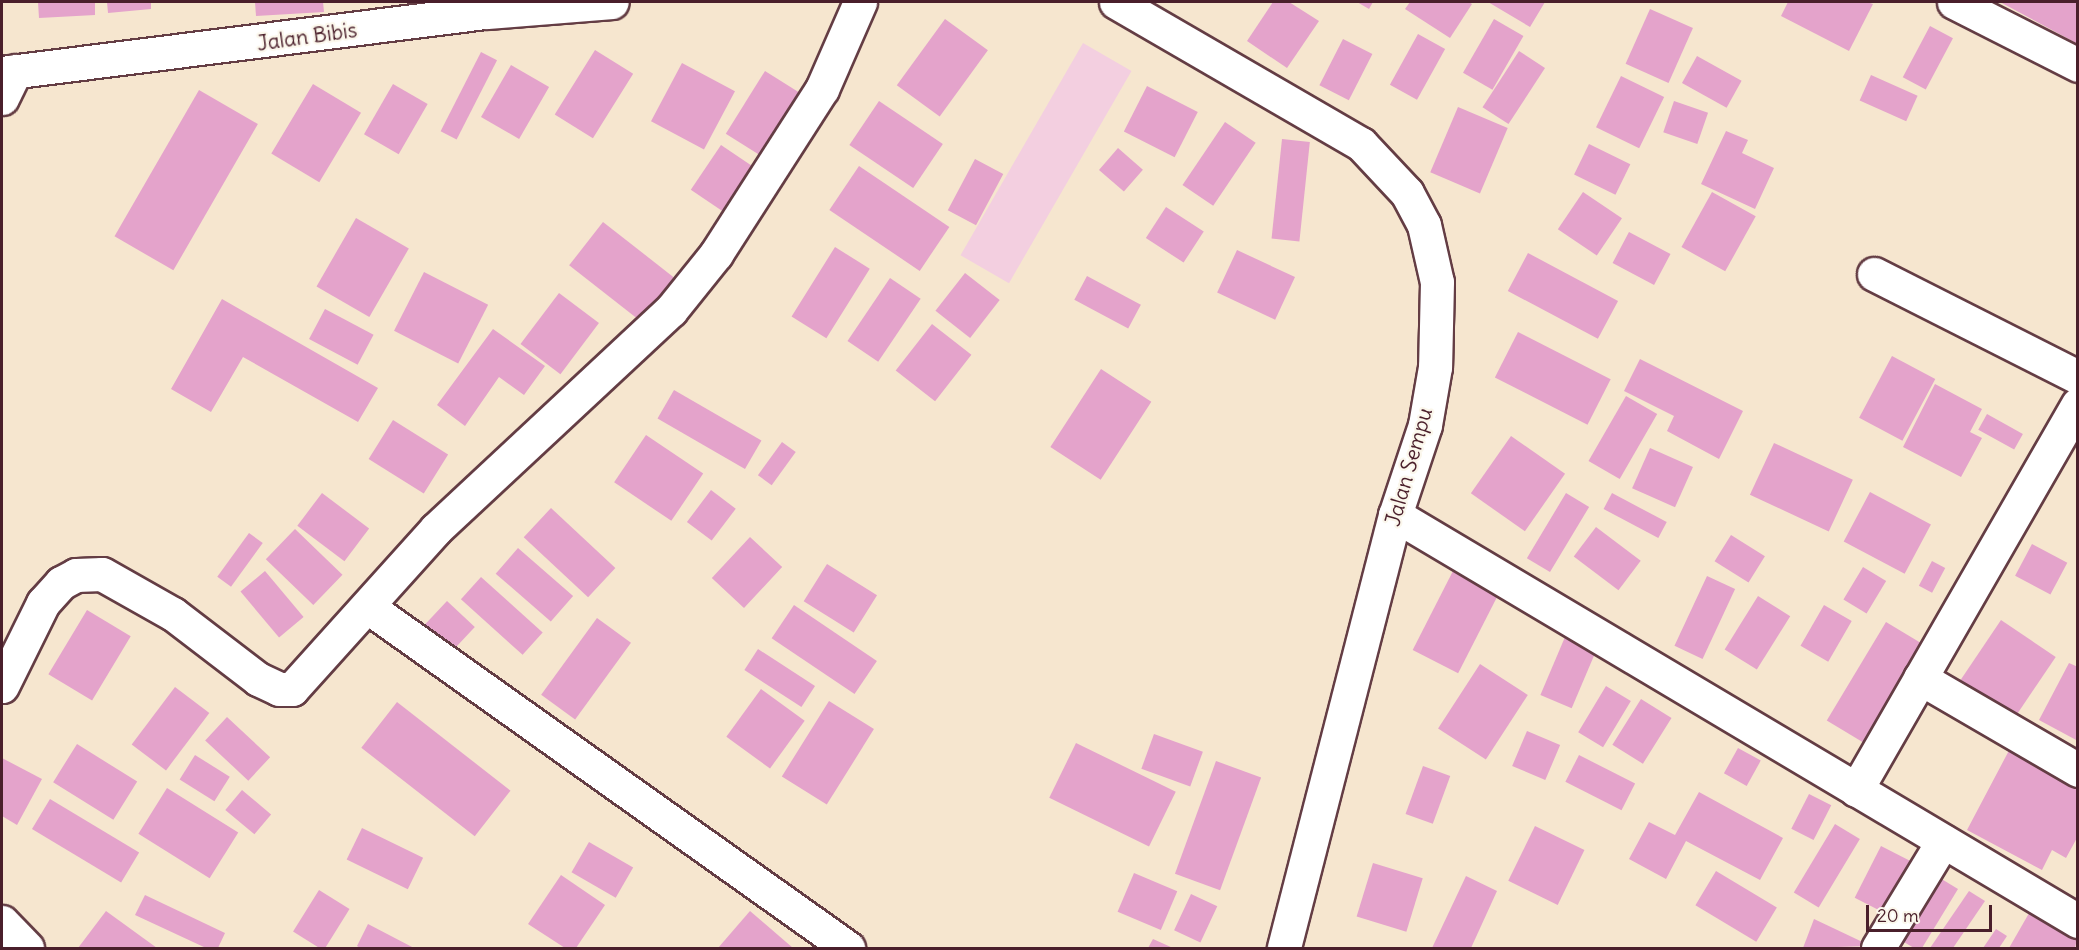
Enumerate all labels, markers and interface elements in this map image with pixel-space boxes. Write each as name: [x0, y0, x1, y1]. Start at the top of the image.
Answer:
street label: Jalan Bibis: [255, 18, 359, 56]
street label: Jalan Sempu: [1380, 405, 1438, 529]
scale bar: [1869, 893, 1995, 931]
text: 20 m: [1877, 904, 1919, 927]

